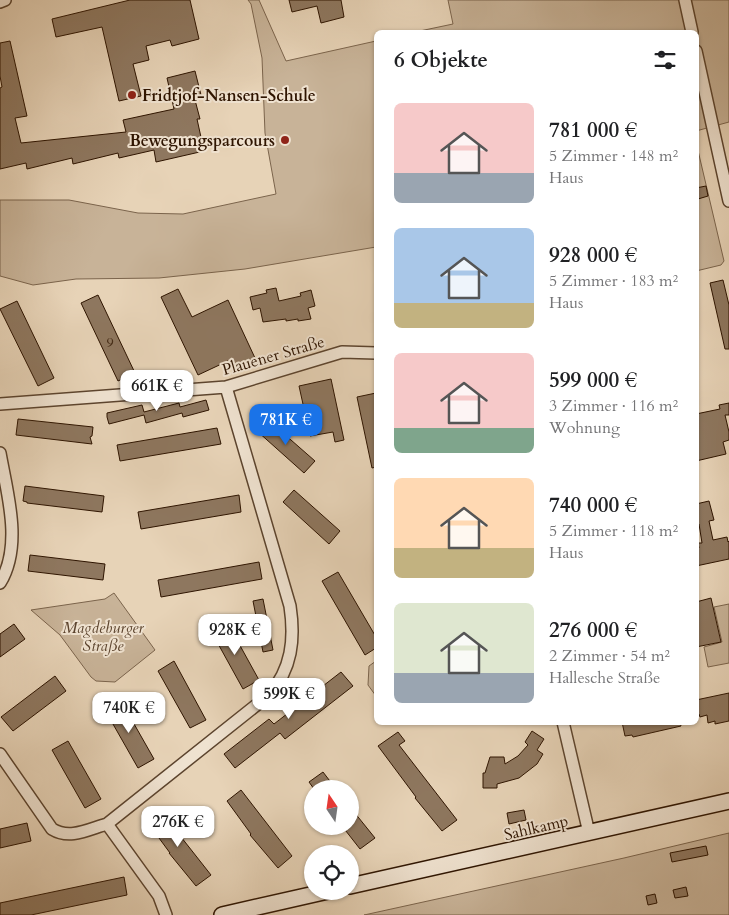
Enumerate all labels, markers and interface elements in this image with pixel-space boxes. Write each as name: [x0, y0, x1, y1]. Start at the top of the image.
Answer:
text: 6 Objekte: [394, 46, 488, 75]
icon: filters: [651, 46, 679, 74]
place label: Fridtjof-Nansen-Schule: [142, 85, 316, 107]
marker: Fridtjof-Nansen-Schule: [126, 89, 138, 101]
text: 781 000 €: [549, 116, 637, 145]
icon: home: [434, 123, 494, 183]
place label: Bewegungsparcours: [129, 130, 275, 152]
marker: Bewegungsparcours: [279, 134, 291, 146]
text: 5 Zimmer · 148 m²: [549, 145, 678, 167]
text: Haus: [549, 167, 583, 189]
text: 928 000 €: [549, 241, 637, 270]
icon: home: [434, 248, 494, 308]
text: 5 Zimmer · 183 m²: [549, 270, 678, 292]
text: Haus: [549, 292, 583, 314]
street label: Plauener Straße: [219, 331, 327, 381]
house number: 9: [106, 333, 114, 352]
text: 599 000 €: [549, 366, 637, 395]
pin: 661K €: [116, 370, 198, 412]
icon: home: [434, 373, 494, 433]
text: 661K €: [131, 375, 183, 397]
text: 3 Zimmer · 116 m²: [549, 395, 678, 417]
pin: 781K €: [245, 404, 327, 446]
text: 781K €: [260, 409, 312, 431]
text: Wohnung: [549, 417, 620, 439]
text: 740 000 €: [549, 491, 637, 520]
icon: home: [434, 498, 494, 558]
text: 5 Zimmer · 118 m²: [549, 520, 678, 542]
text: Haus: [549, 542, 583, 564]
pin: 928K €: [194, 614, 276, 656]
text: 276 000 €: [549, 616, 637, 645]
park label: Magdeburger Straße: [62, 617, 144, 657]
text: 928K €: [209, 619, 261, 641]
icon: home: [434, 623, 494, 683]
text: 2 Zimmer · 54 m²: [549, 645, 670, 667]
text: Hallesche Straße: [549, 667, 660, 689]
pin: 599K €: [248, 678, 330, 720]
text: 599K €: [263, 683, 315, 705]
pin: 740K €: [88, 692, 170, 734]
text: 740K €: [103, 697, 155, 719]
north arrow: [304, 780, 359, 835]
map controls: [304, 780, 359, 900]
pin: 276K €: [137, 806, 219, 848]
street label: Sahlkamp: [502, 810, 571, 846]
text: 276K €: [152, 811, 204, 833]
button: locate: [304, 845, 359, 900]

